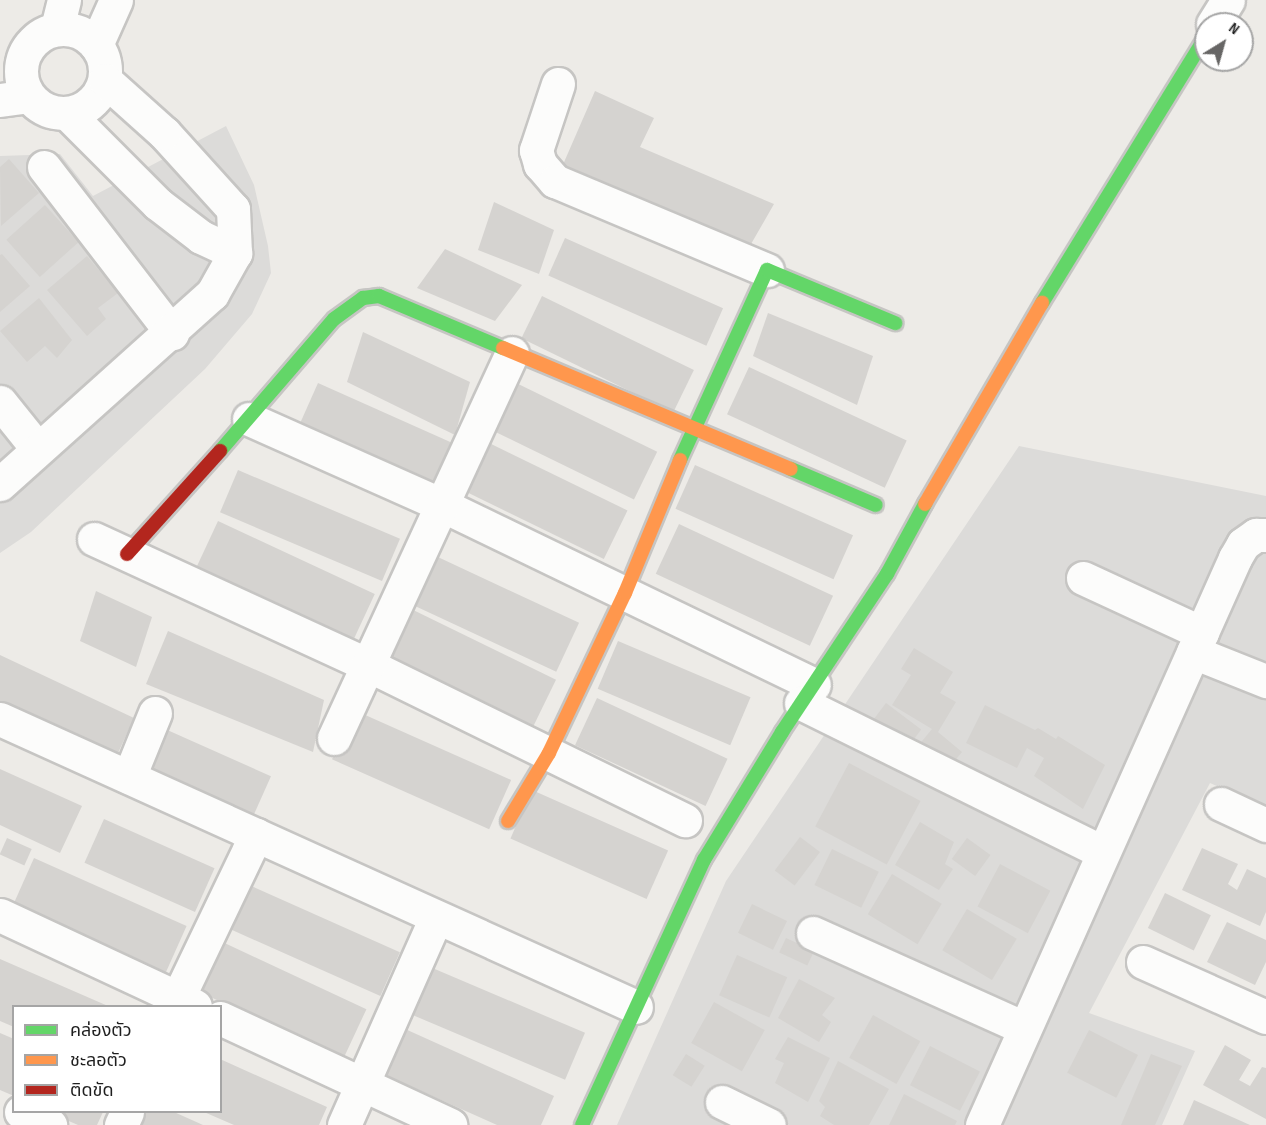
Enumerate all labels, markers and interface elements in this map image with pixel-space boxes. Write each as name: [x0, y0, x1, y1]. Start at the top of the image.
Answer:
north arrow: [1194, 12, 1254, 72]
text: N: [1225, 19, 1243, 39]
legend: [12, 1005, 222, 1113]
text: คล่องตัว: [70, 1020, 132, 1041]
text: ชะลอตัว: [70, 1050, 127, 1071]
text: ติดขัด: [70, 1080, 113, 1101]

